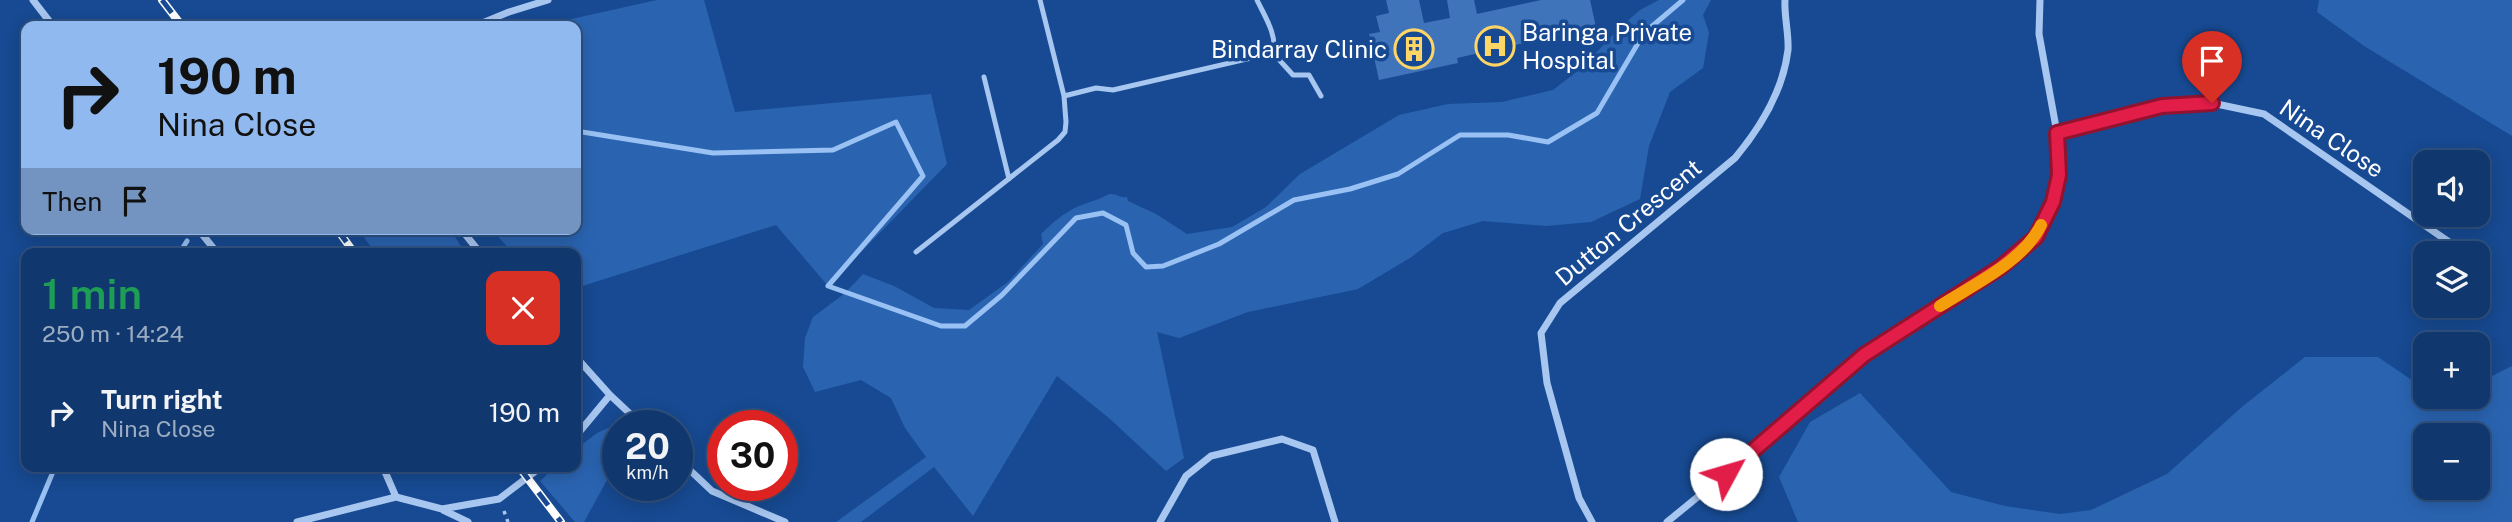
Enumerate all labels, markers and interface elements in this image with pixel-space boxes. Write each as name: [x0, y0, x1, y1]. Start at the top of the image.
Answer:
place label: Baringa Private Hospital: [1522, 18, 1692, 74]
hospital icon: Baringa Private Hospital: [1474, 25, 1516, 67]
building icon: Bindarray Clinic: [1393, 28, 1435, 70]
pin: [2182, 31, 2242, 103]
place label: Bindarray Clinic: [1211, 35, 1387, 63]
icon: arrive: [2193, 42, 2231, 80]
text: 190 m: [157, 47, 297, 105]
icon: right: [42, 49, 133, 140]
street label: Nina Close: [2275, 93, 2389, 183]
text: Nina Close: [157, 106, 316, 143]
map controls: [2413, 150, 2490, 500]
button: sound: [2413, 150, 2490, 227]
street label: Dutton Crescent: [1549, 153, 1707, 291]
icon: arrive: [116, 182, 154, 220]
text: Then: [42, 186, 102, 217]
button: layers: [2413, 241, 2490, 318]
text: 1 min: [42, 269, 142, 318]
button: close: [486, 271, 560, 345]
text: 250 m · 14:24: [42, 320, 184, 347]
button: +: [2413, 332, 2490, 409]
text: Turn right: [101, 384, 223, 415]
icon: right: [42, 394, 80, 432]
text: 190 m: [489, 397, 560, 428]
speed limit sign: 30: [707, 410, 798, 501]
text: Nina Close: [101, 415, 216, 442]
button: −: [2413, 423, 2490, 500]
text: 20: [625, 426, 670, 467]
position arrow: [1689, 437, 1763, 511]
text: km/h: [626, 462, 669, 483]

